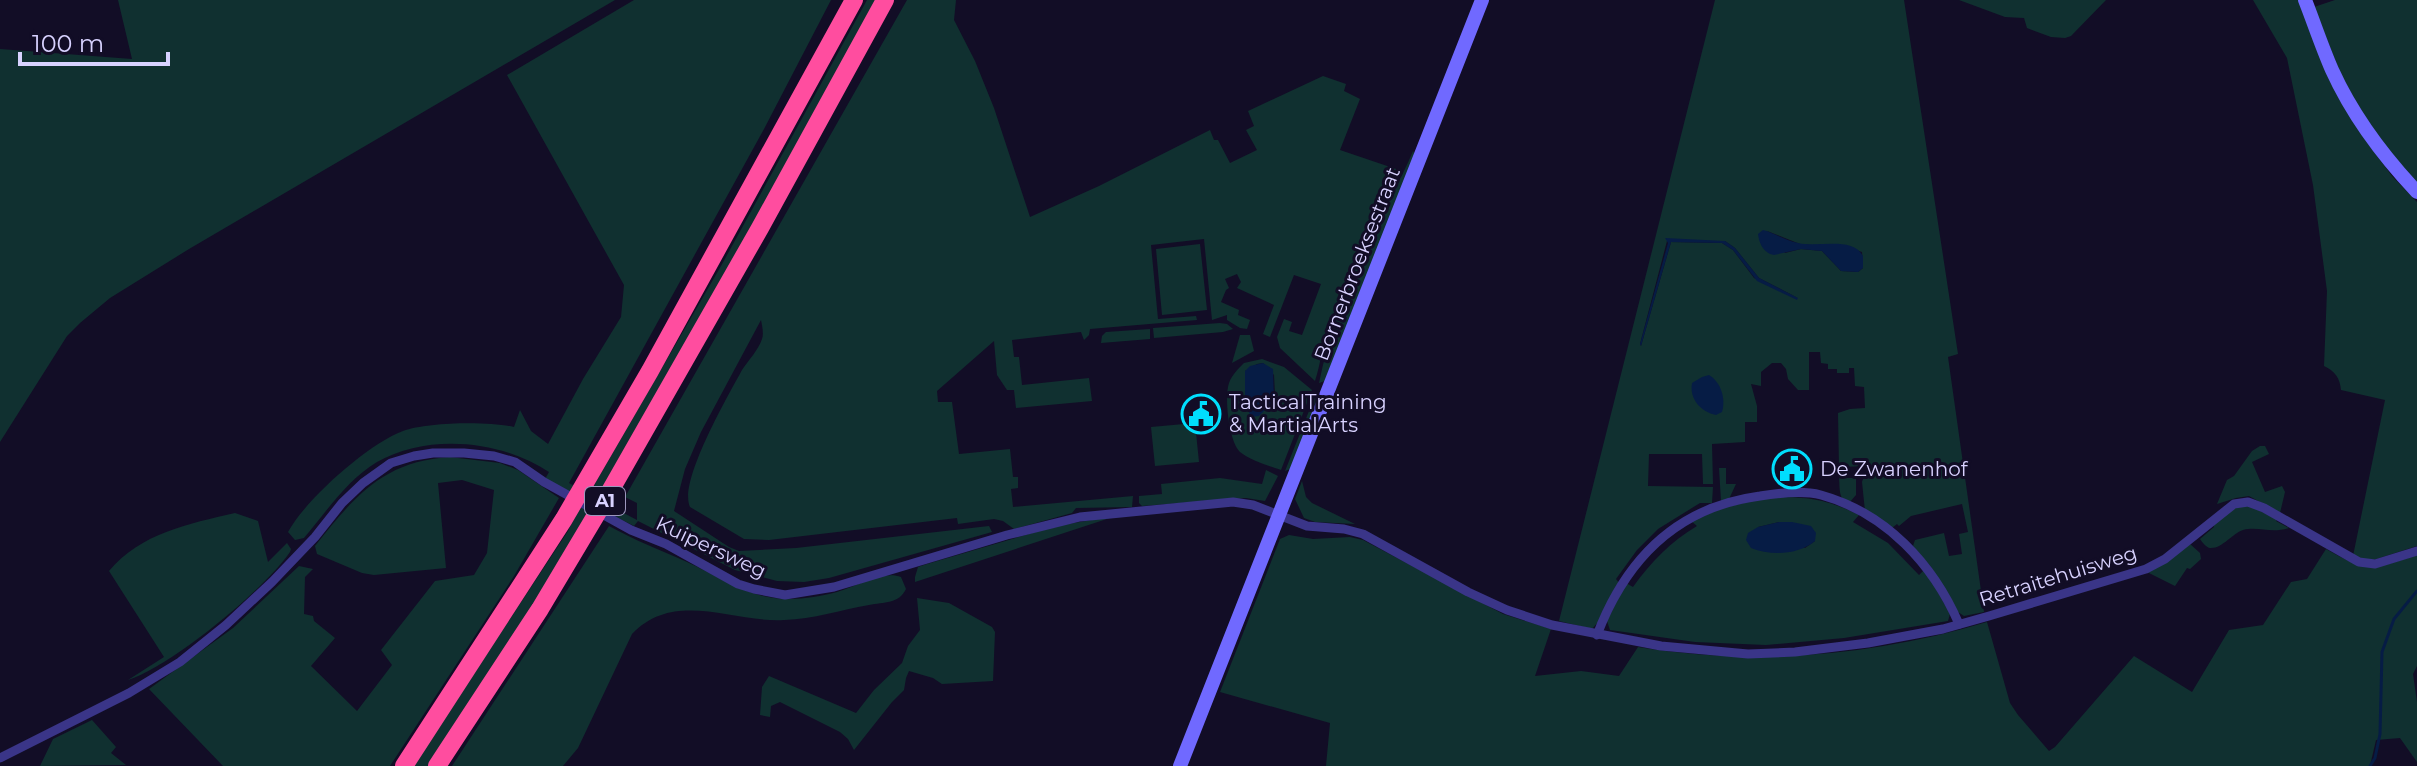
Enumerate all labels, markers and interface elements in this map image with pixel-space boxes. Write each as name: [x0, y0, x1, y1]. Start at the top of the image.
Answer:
scale bar: [20, 16, 168, 66]
text: 100 m: [32, 29, 104, 58]
street label: Bornerbroeksestraat: [1309, 164, 1405, 364]
place label: TacticalTraining & MartialArts: [1229, 390, 1387, 437]
public building icon: TacticalTraining & MartialArts: [1180, 393, 1222, 435]
public building icon: De Zwanenhof: [1771, 448, 1813, 490]
place label: De Zwanenhof: [1820, 457, 1969, 481]
road number: A1: [585, 487, 625, 515]
street label: Kuipersweg: [652, 511, 770, 583]
street label: Retraitehuisweg: [1976, 541, 2140, 611]

